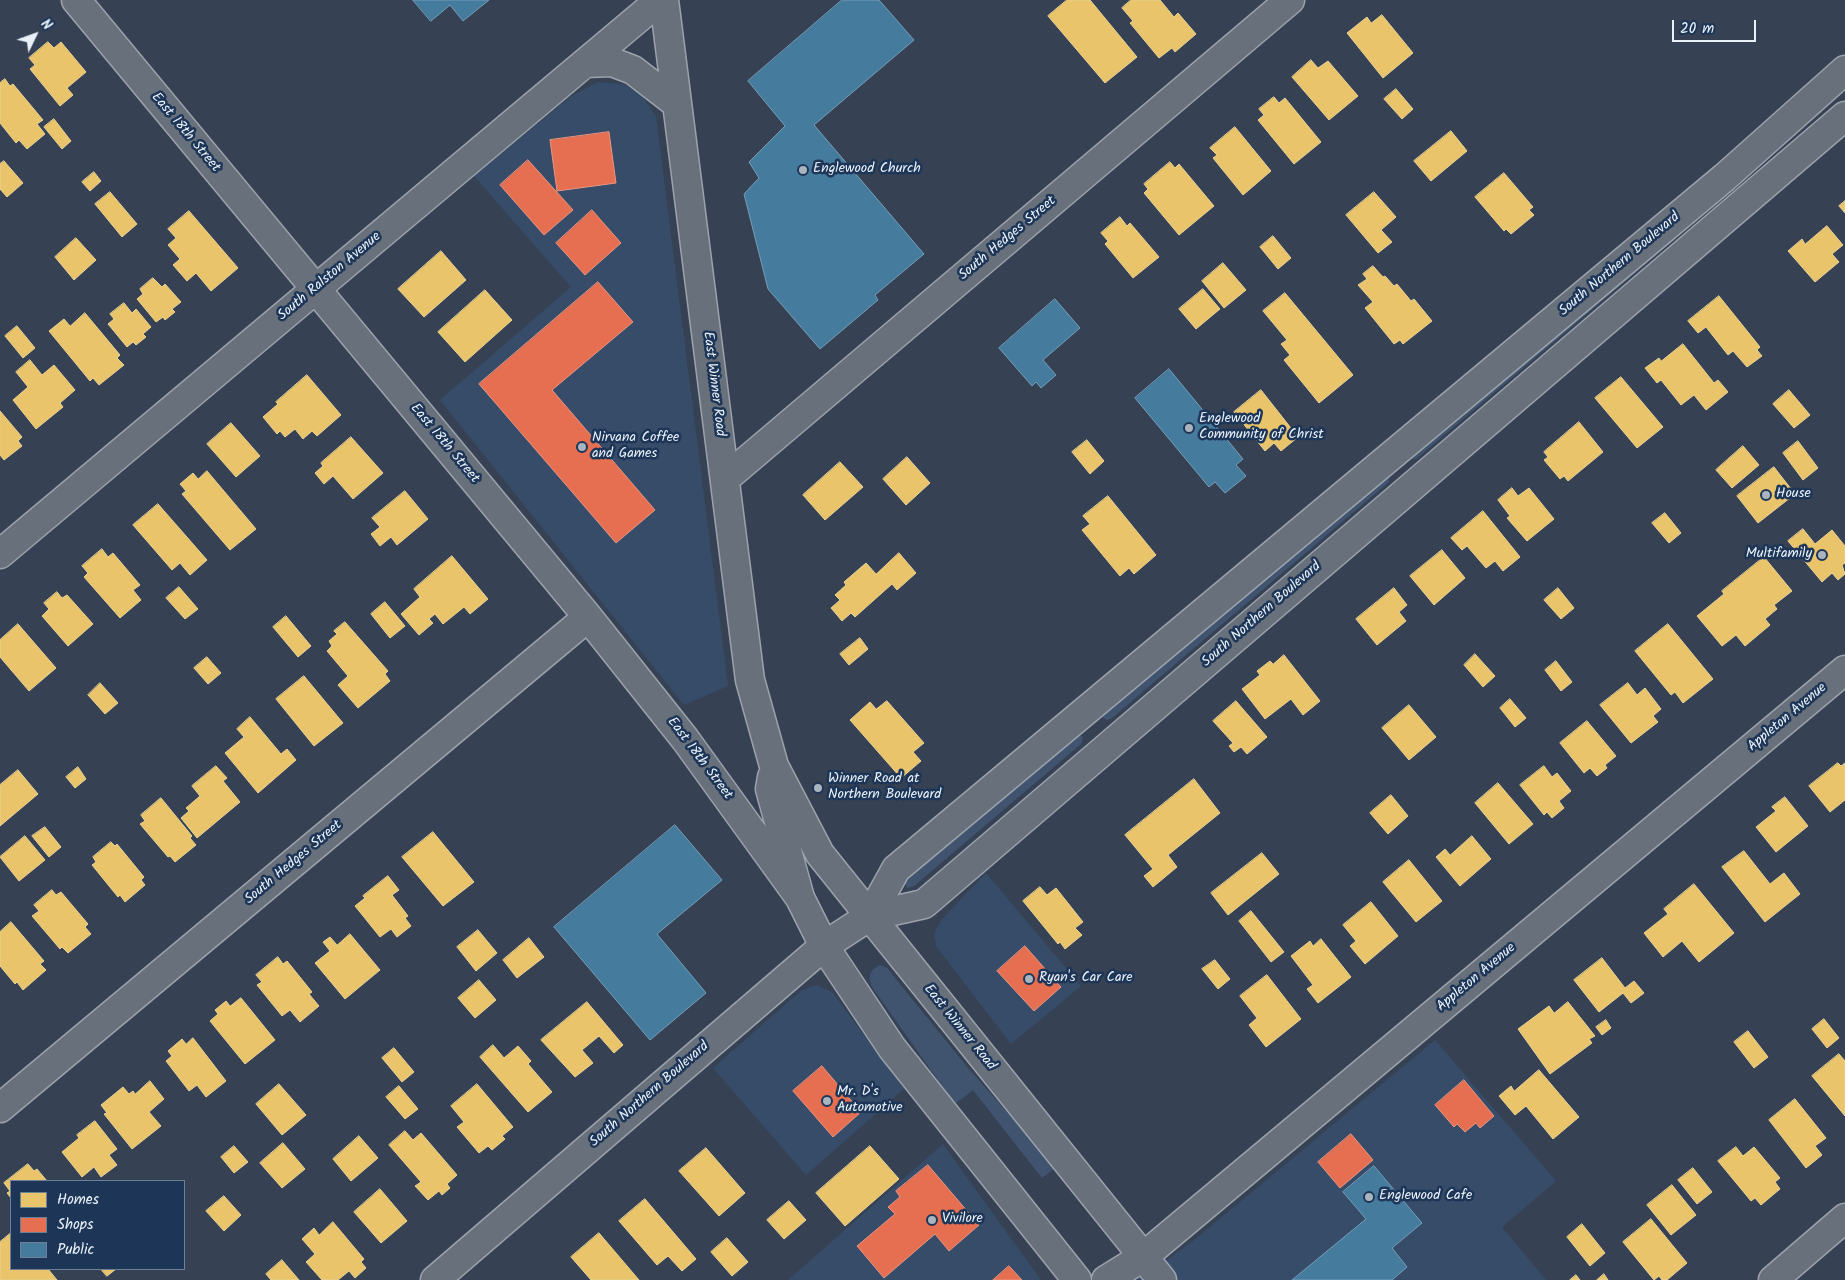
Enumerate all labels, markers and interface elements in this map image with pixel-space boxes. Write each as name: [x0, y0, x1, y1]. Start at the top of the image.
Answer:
north arrow: [10, 10, 60, 60]
scale bar: [1675, 10, 1759, 42]
text: N: [35, 14, 57, 36]
text: 20 m: [1680, 17, 1714, 41]
street label: East 18th Street: [147, 90, 223, 176]
place label: Englewood Church: [813, 162, 921, 178]
marker: Englewood Church: [797, 164, 809, 176]
street label: South Hedges Street: [956, 193, 1060, 285]
street label: South Northern Boulevard: [1556, 210, 1684, 320]
street label: South Ralston Avenue: [275, 229, 385, 325]
street label: East Winner Road: [698, 331, 728, 437]
street label: East 18th Street: [406, 401, 482, 487]
place label: Englewood Community of Christ: [1199, 412, 1324, 444]
marker: Englewood Community of Christ: [1183, 422, 1195, 434]
place label: Nirvana Coffee and Games: [592, 431, 679, 464]
marker: Nirvana Coffee and Games: [576, 441, 588, 453]
place label: House: [1776, 487, 1811, 503]
marker: House: [1760, 489, 1772, 501]
place label: Multifamily: [1746, 547, 1812, 563]
marker: Multifamily: [1816, 549, 1828, 561]
street label: South Northern Boulevard: [1199, 559, 1325, 671]
street label: Appleton Avenue: [1745, 680, 1831, 756]
street label: East 18th Street: [663, 715, 735, 803]
place label: Winner Road at Northern Boulevard: [828, 772, 941, 804]
marker: Winner Road at Northern Boulevard: [812, 782, 824, 794]
street label: South Hedges Street: [242, 817, 346, 909]
street label: Appleton Avenue: [1434, 940, 1520, 1016]
place label: Ryan's Car Care: [1039, 971, 1132, 987]
marker: Ryan's Car Care: [1023, 973, 1035, 985]
street label: East Winner Road: [919, 982, 999, 1074]
street label: South Northern Boulevard: [587, 1039, 713, 1151]
place label: Mr. D's Automotive: [837, 1085, 902, 1118]
marker: Mr. D's Automotive: [821, 1095, 833, 1107]
legend: [10, 1180, 185, 1270]
text: Homes: [57, 1188, 99, 1212]
place label: Englewood Cafe: [1379, 1189, 1472, 1205]
marker: Englewood Cafe: [1363, 1191, 1375, 1203]
place label: Vivilore: [942, 1212, 983, 1228]
text: Shops: [57, 1213, 93, 1237]
marker: Vivilore: [926, 1214, 938, 1226]
text: Public: [57, 1238, 94, 1262]

